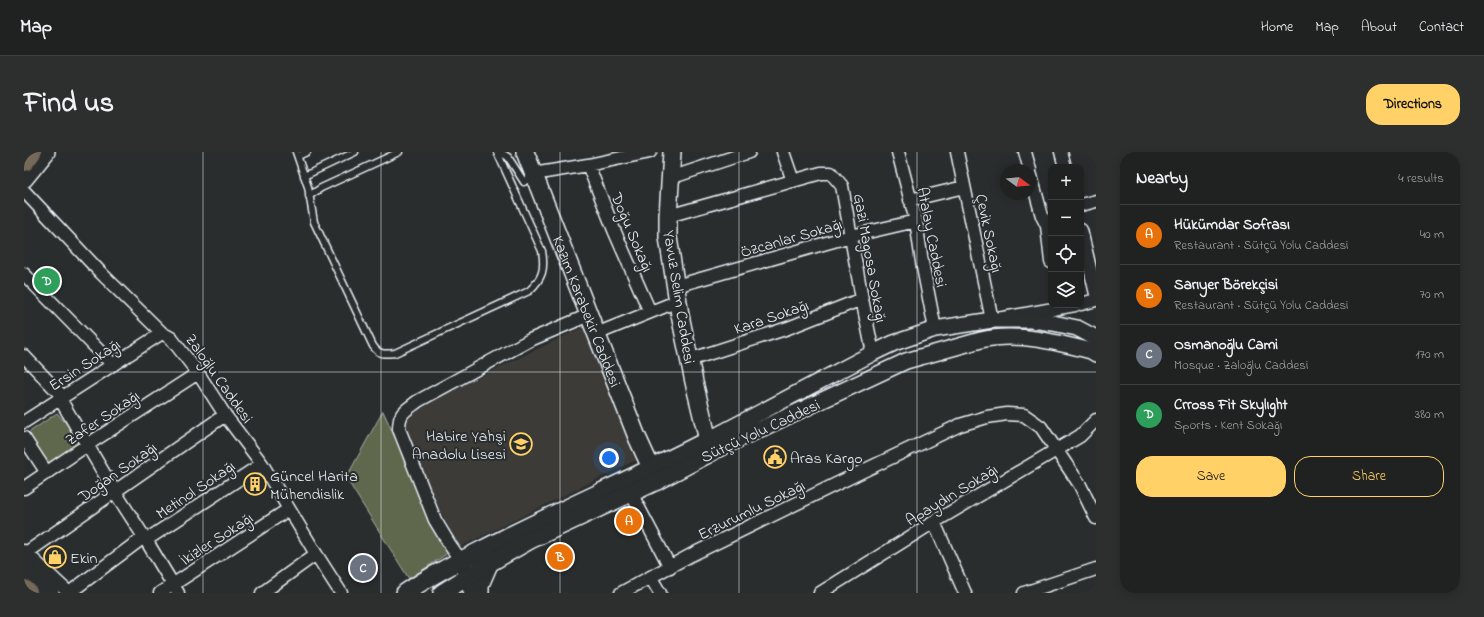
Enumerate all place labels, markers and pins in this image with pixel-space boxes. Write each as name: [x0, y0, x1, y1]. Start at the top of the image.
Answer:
pin: D: [34, 266, 60, 296]
place label: Habire Yahşi Anadolu Lisesi: [412, 425, 506, 467]
school or university icon: Habire Yahşi Anadolu Lisesi: [508, 431, 534, 457]
public building icon: Aras Kargo: [762, 444, 788, 470]
place label: Aras Kargo: [790, 447, 862, 471]
place label: Güncel Harita Mühendislik: [270, 465, 358, 507]
building icon: Güncel Harita Mühendislik: [242, 471, 268, 497]
pin: A: [616, 506, 642, 536]
pin: B: [547, 542, 573, 572]
shop icon: Ekin: [42, 544, 68, 570]
place label: Ekin: [70, 547, 98, 571]
pin: C: [350, 553, 376, 583]

